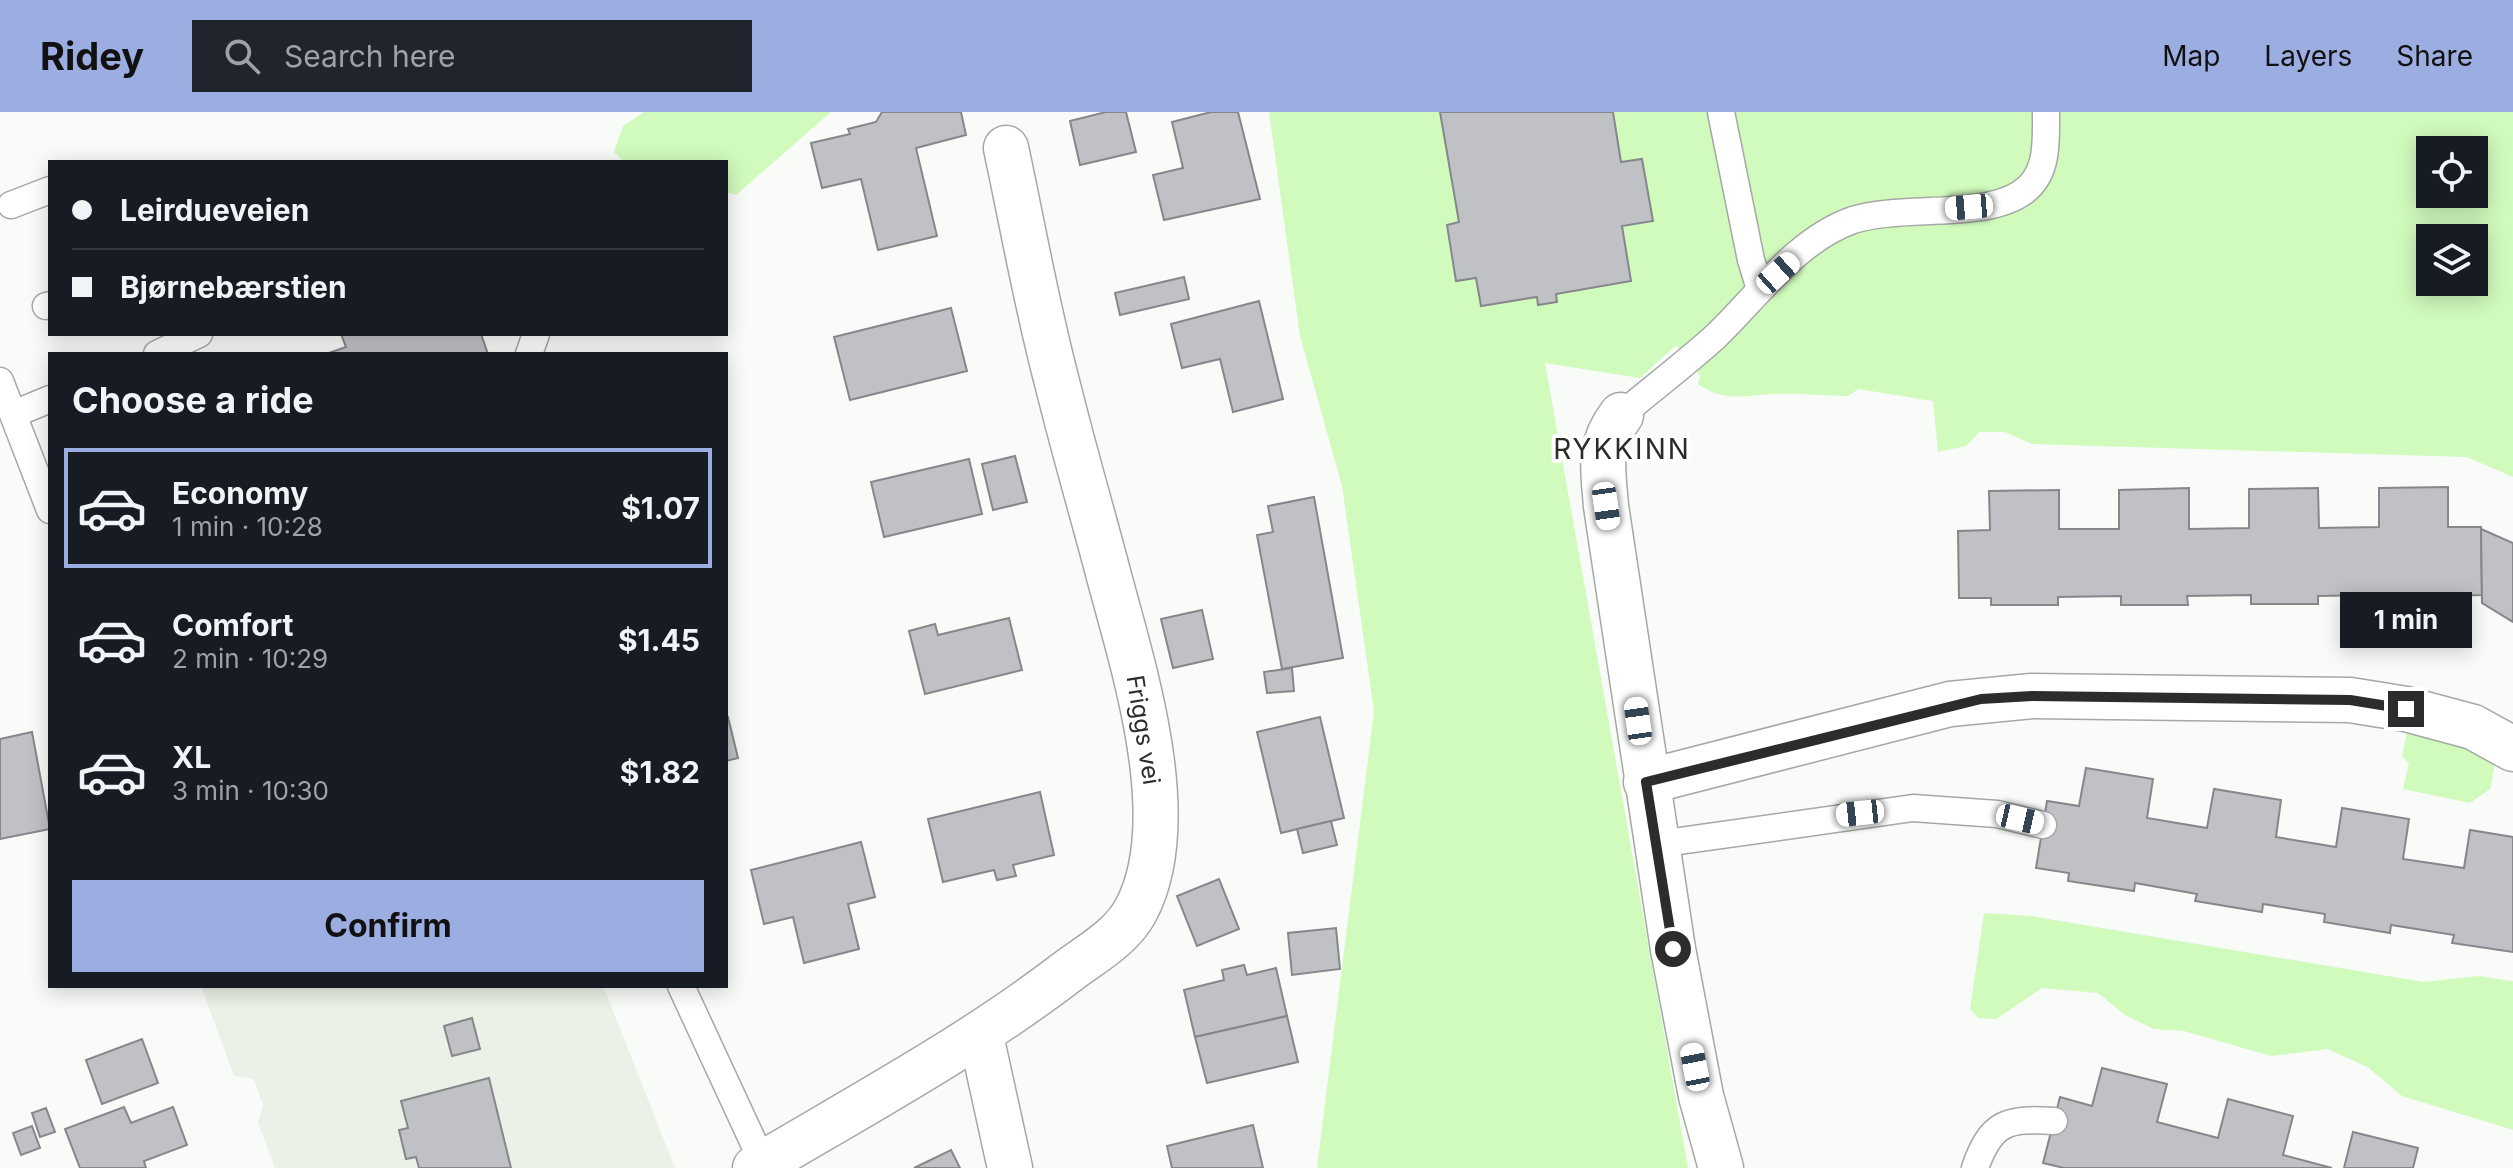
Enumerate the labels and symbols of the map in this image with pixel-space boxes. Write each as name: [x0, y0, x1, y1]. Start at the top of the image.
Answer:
car: [1944, 193, 1994, 221]
car: [1752, 248, 1804, 298]
district label: RYKKINN: [1553, 432, 1691, 466]
car: [1591, 481, 1621, 531]
callout: 1 min: [2340, 593, 2472, 649]
street label: Friggs vei: [1121, 673, 1166, 787]
route end: [2388, 691, 2424, 727]
car: [1623, 696, 1653, 746]
car: [1835, 799, 1885, 827]
car: [1994, 802, 2046, 836]
route start: [1655, 931, 1691, 967]
car: [1679, 1041, 1711, 1093]

